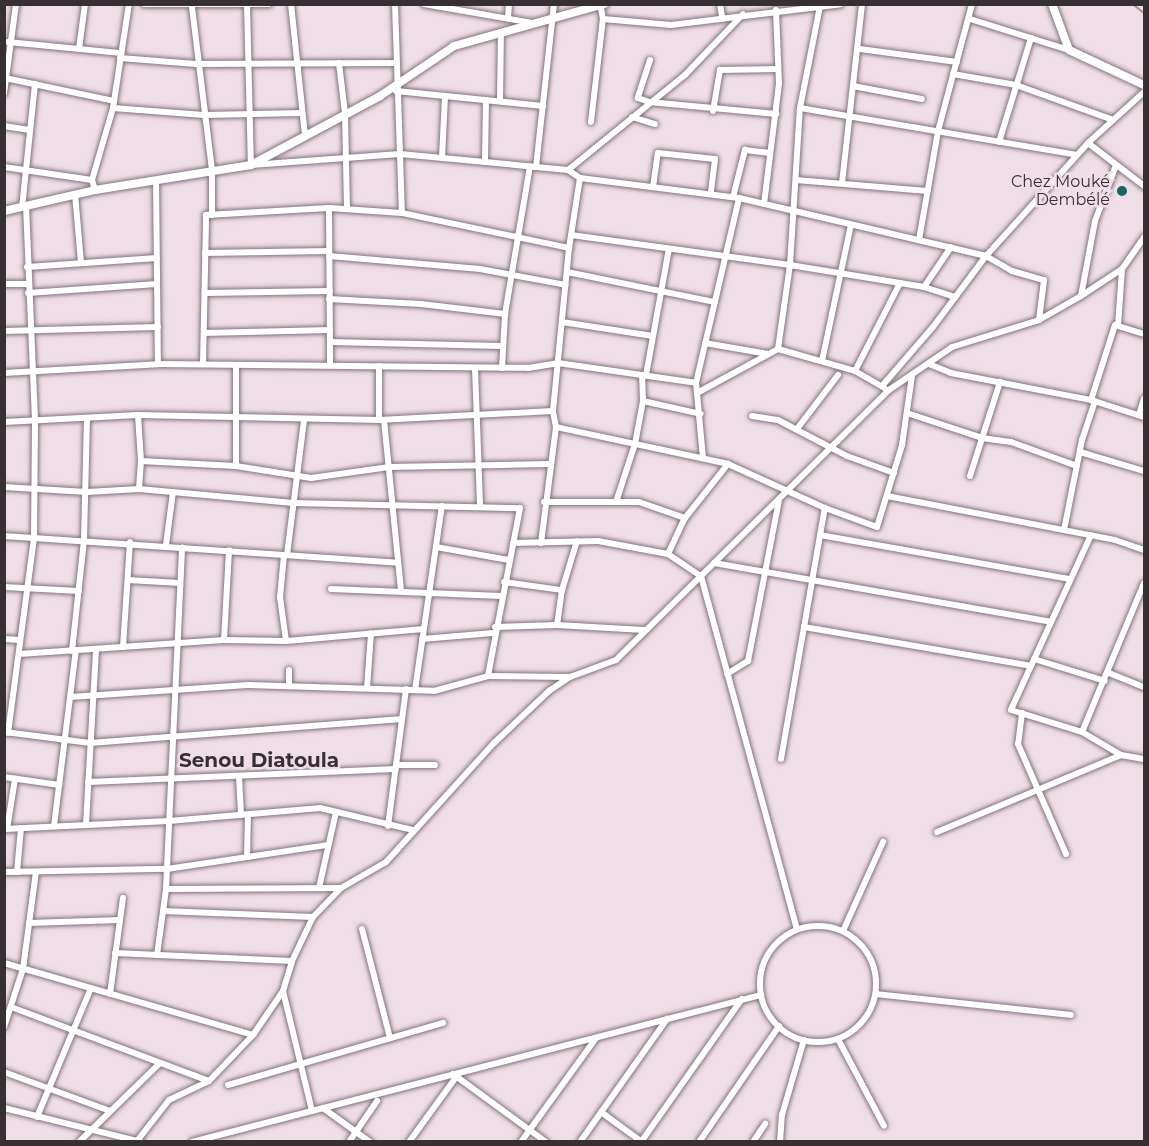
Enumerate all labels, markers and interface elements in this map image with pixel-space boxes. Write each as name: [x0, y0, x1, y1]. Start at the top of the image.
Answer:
place label: Chez Mouké Dembélé: [1011, 172, 1110, 210]
marker: Chez Mouké Dembélé: [1115, 184, 1129, 198]
district label: Senou Diatoula: [179, 748, 339, 772]

